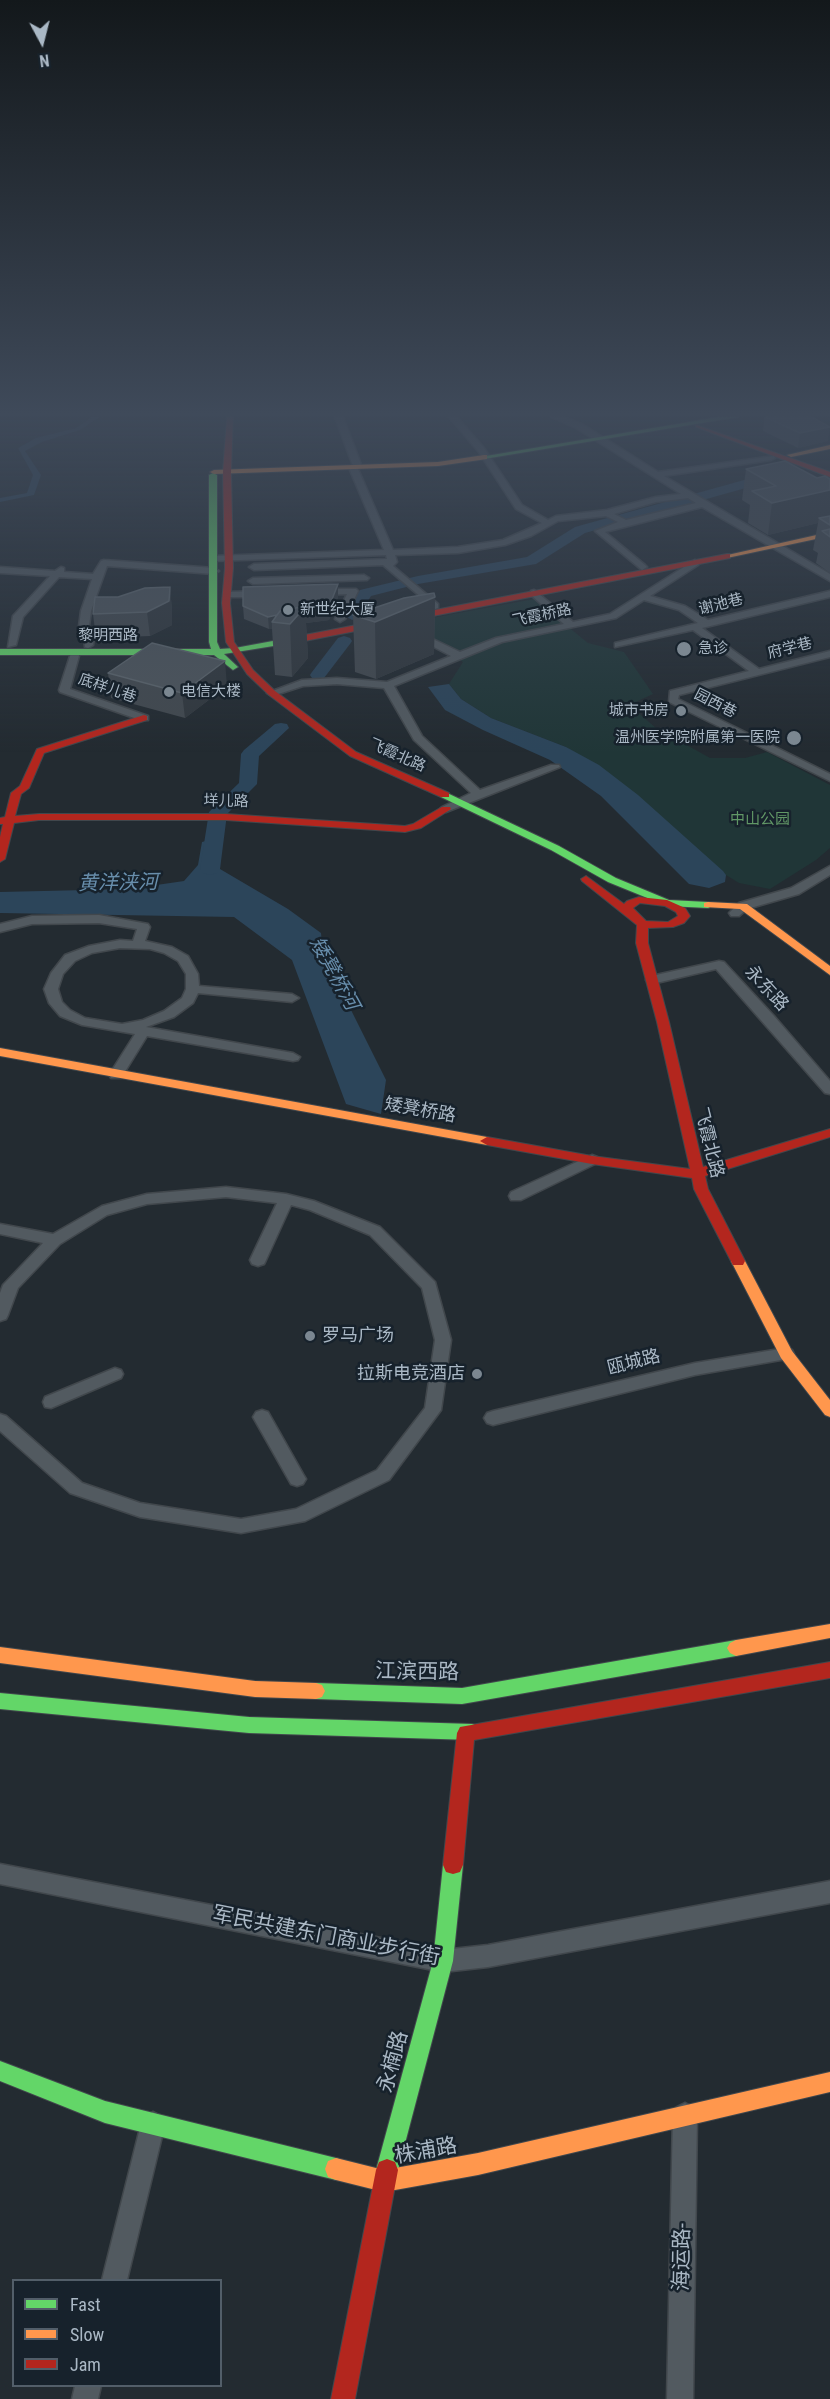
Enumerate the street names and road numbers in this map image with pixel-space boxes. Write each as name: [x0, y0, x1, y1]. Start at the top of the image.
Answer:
street label: 谢池巷: [697, 591, 745, 619]
street label: 飞霞桥路: [511, 601, 573, 631]
street label: 黎明西路: [78, 627, 138, 645]
street label: 府学巷: [766, 635, 814, 663]
street label: 底样儿巷: [76, 671, 138, 707]
street label: 园西巷: [691, 686, 739, 722]
street label: 飞霞北路: [366, 736, 428, 776]
street label: 垟儿路: [203, 793, 249, 811]
street label: 永东路: [740, 962, 792, 1016]
street label: 矮凳桥路: [383, 1094, 457, 1128]
street label: 飞霞北路: [689, 1105, 727, 1181]
street label: 瓯城路: [605, 1346, 663, 1380]
street label: 江滨西路: [375, 1660, 459, 1686]
street label: 军民共建东门商业步行街: [210, 1903, 442, 1971]
street label: 永楠路: [374, 2028, 414, 2096]
street label: 株浦路: [393, 2134, 459, 2170]
street label: 海运路-: [670, 2223, 696, 2291]

